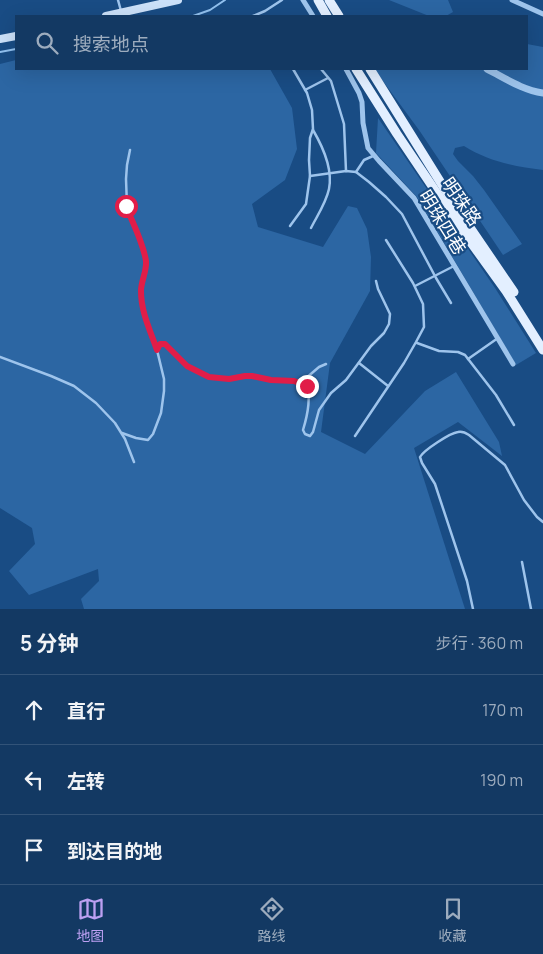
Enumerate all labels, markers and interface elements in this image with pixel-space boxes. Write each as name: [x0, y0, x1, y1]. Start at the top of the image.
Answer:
search box: [15, 15, 528, 70]
icon: search: [33, 29, 61, 57]
text: 搜索地点: [73, 31, 149, 57]
street label: 明珠路: [437, 172, 487, 230]
street label: 明珠四巷: [414, 185, 472, 259]
route start: [115, 195, 138, 218]
route end: [296, 375, 319, 398]
text: 5 分钟: [20, 629, 79, 657]
text: 步行 · 360 m: [436, 632, 523, 654]
icon: ahead: [20, 696, 48, 724]
text: 直行: [67, 698, 105, 724]
text: 170 m: [482, 699, 523, 721]
icon: left: [20, 766, 48, 794]
text: 左转: [67, 768, 105, 794]
text: 190 m: [480, 769, 523, 791]
icon: arrive: [20, 836, 48, 864]
text: 到达目的地: [67, 838, 162, 864]
tab: 地图: [77, 895, 105, 945]
tab: 路线: [258, 895, 286, 945]
tab: 收藏: [439, 895, 467, 945]

